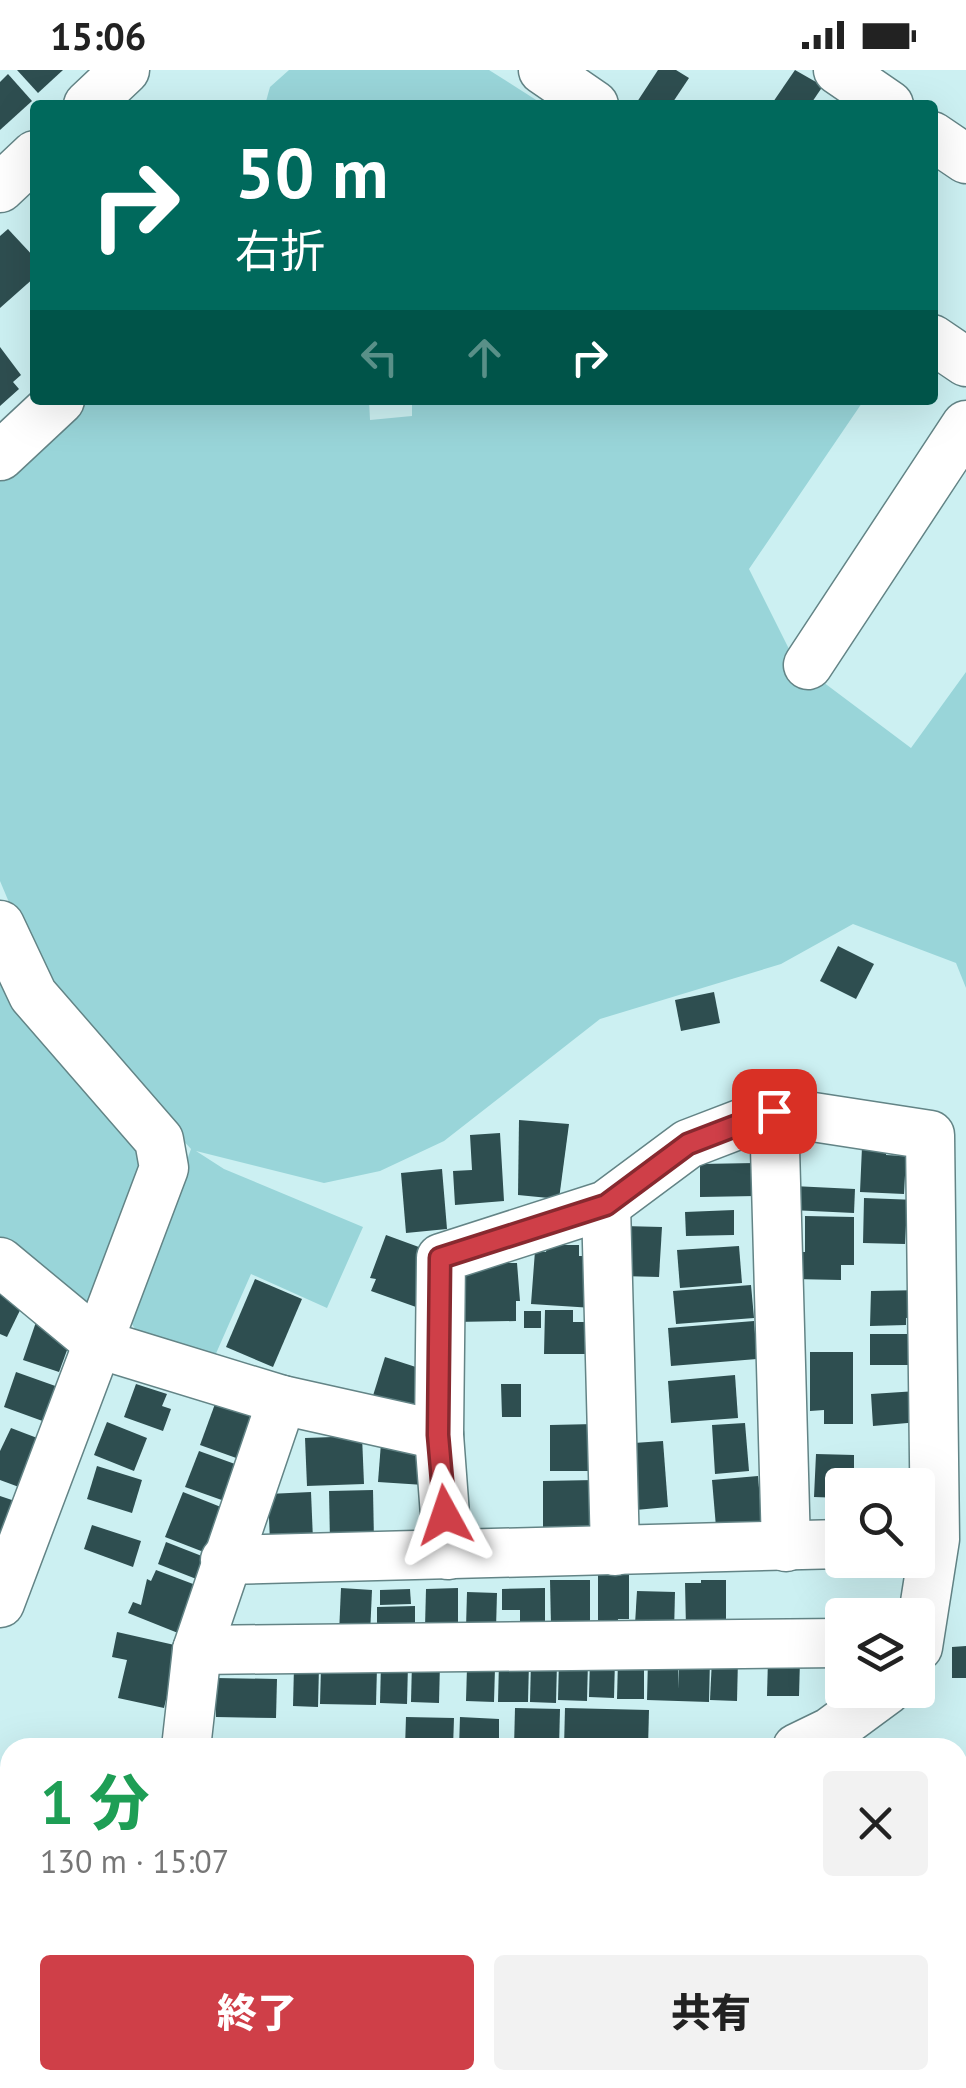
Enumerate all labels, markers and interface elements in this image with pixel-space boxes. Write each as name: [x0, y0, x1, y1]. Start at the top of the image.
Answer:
text: 15:06: [50, 11, 146, 60]
text: 50 m: [235, 127, 388, 217]
icon: right: [70, 140, 200, 270]
text: 右折: [235, 221, 325, 279]
icon: left: [352, 330, 407, 385]
icon: ahead: [457, 330, 512, 385]
icon: right: [562, 330, 617, 385]
pin: [732, 1069, 817, 1154]
icon: arrive: [747, 1084, 802, 1139]
position arrow: [393, 1463, 497, 1567]
map controls: [825, 1468, 935, 1708]
button: search: [825, 1468, 935, 1578]
button: layers: [825, 1598, 935, 1708]
text: 1 分: [40, 1763, 149, 1841]
button: close: [823, 1771, 928, 1876]
text: 130 m · 15:07: [40, 1840, 229, 1882]
button: 終了: [40, 1955, 474, 2070]
button: 共有: [494, 1955, 928, 2070]

